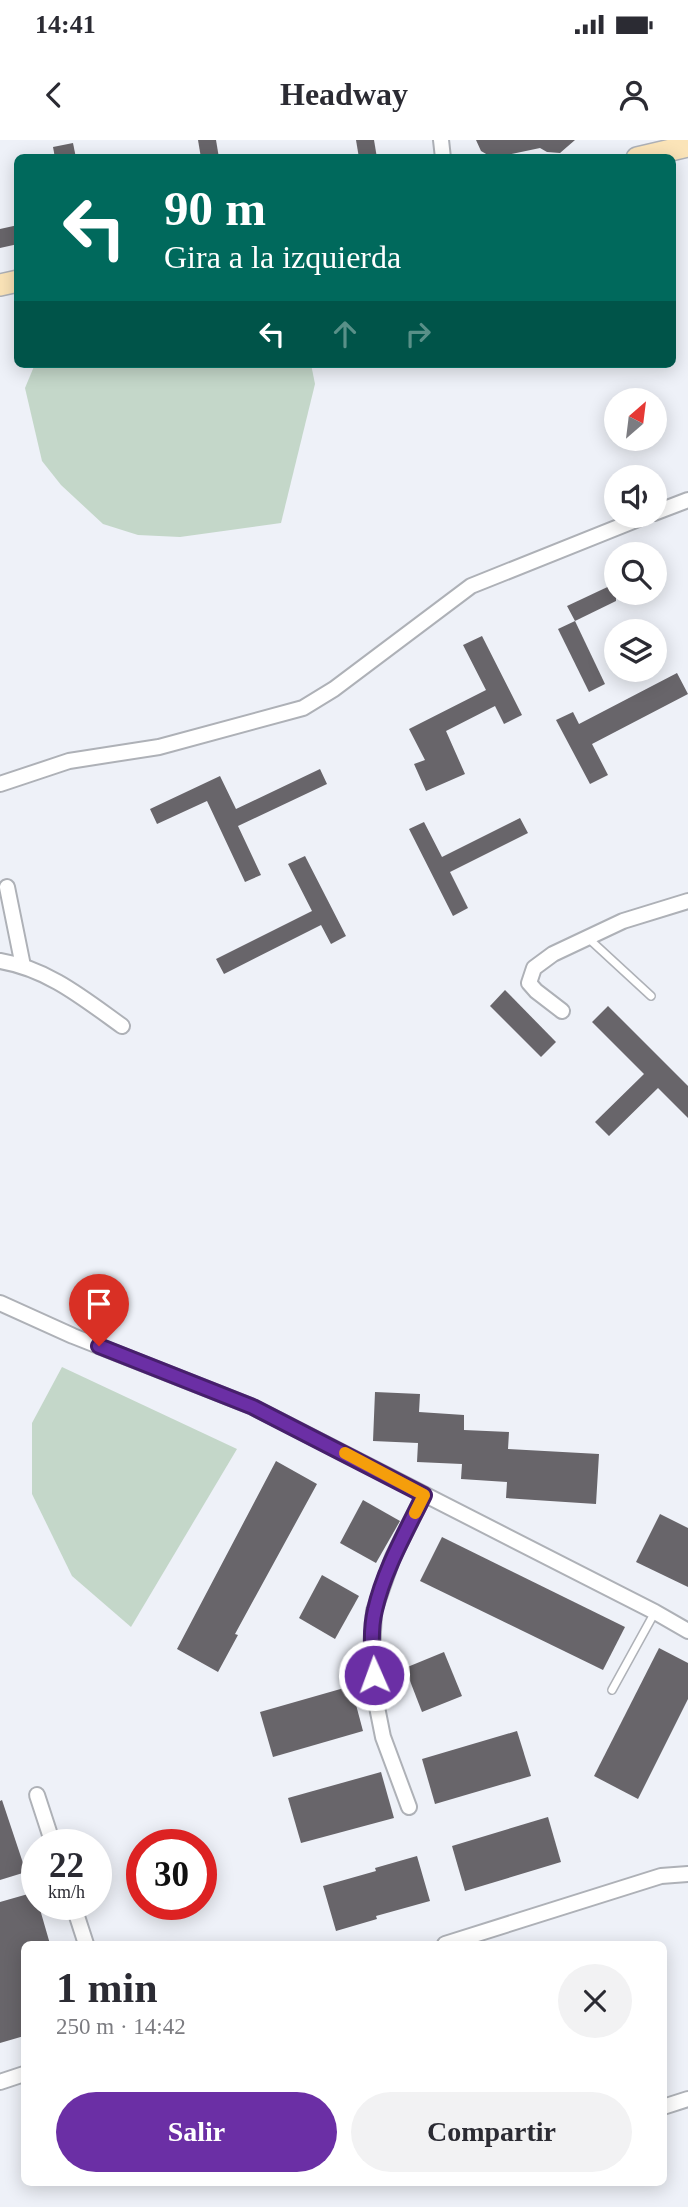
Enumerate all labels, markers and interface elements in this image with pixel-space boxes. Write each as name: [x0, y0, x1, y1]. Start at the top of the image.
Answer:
text: 14:41: [35, 10, 96, 39]
icon: back: [35, 76, 73, 114]
text: Headway: [280, 76, 408, 112]
icon: person: [615, 76, 653, 114]
text: 90 m: [164, 181, 266, 236]
icon: left: [49, 182, 140, 273]
text: Gira a la izquierda: [164, 239, 401, 275]
icon: left: [253, 315, 291, 353]
icon: ahead: [326, 315, 364, 353]
icon: right: [399, 315, 437, 353]
north arrow: [604, 388, 667, 452]
map controls: [604, 388, 667, 682]
button: sound: [604, 465, 667, 528]
button: search: [604, 542, 667, 605]
button: layers: [604, 619, 667, 682]
pin: [69, 1274, 129, 1346]
icon: arrive: [80, 1285, 118, 1323]
position arrow: [337, 1638, 411, 1712]
speed limit sign: 30: [126, 1829, 217, 1920]
text: 22: [49, 1846, 84, 1885]
text: km/h: [48, 1882, 85, 1902]
button: close: [558, 1964, 632, 2038]
text: 1 min: [56, 1965, 158, 2011]
text: 250 m · 14:42: [56, 2014, 186, 2039]
button: Salir: [56, 2092, 337, 2172]
button: Compartir: [351, 2092, 632, 2172]

